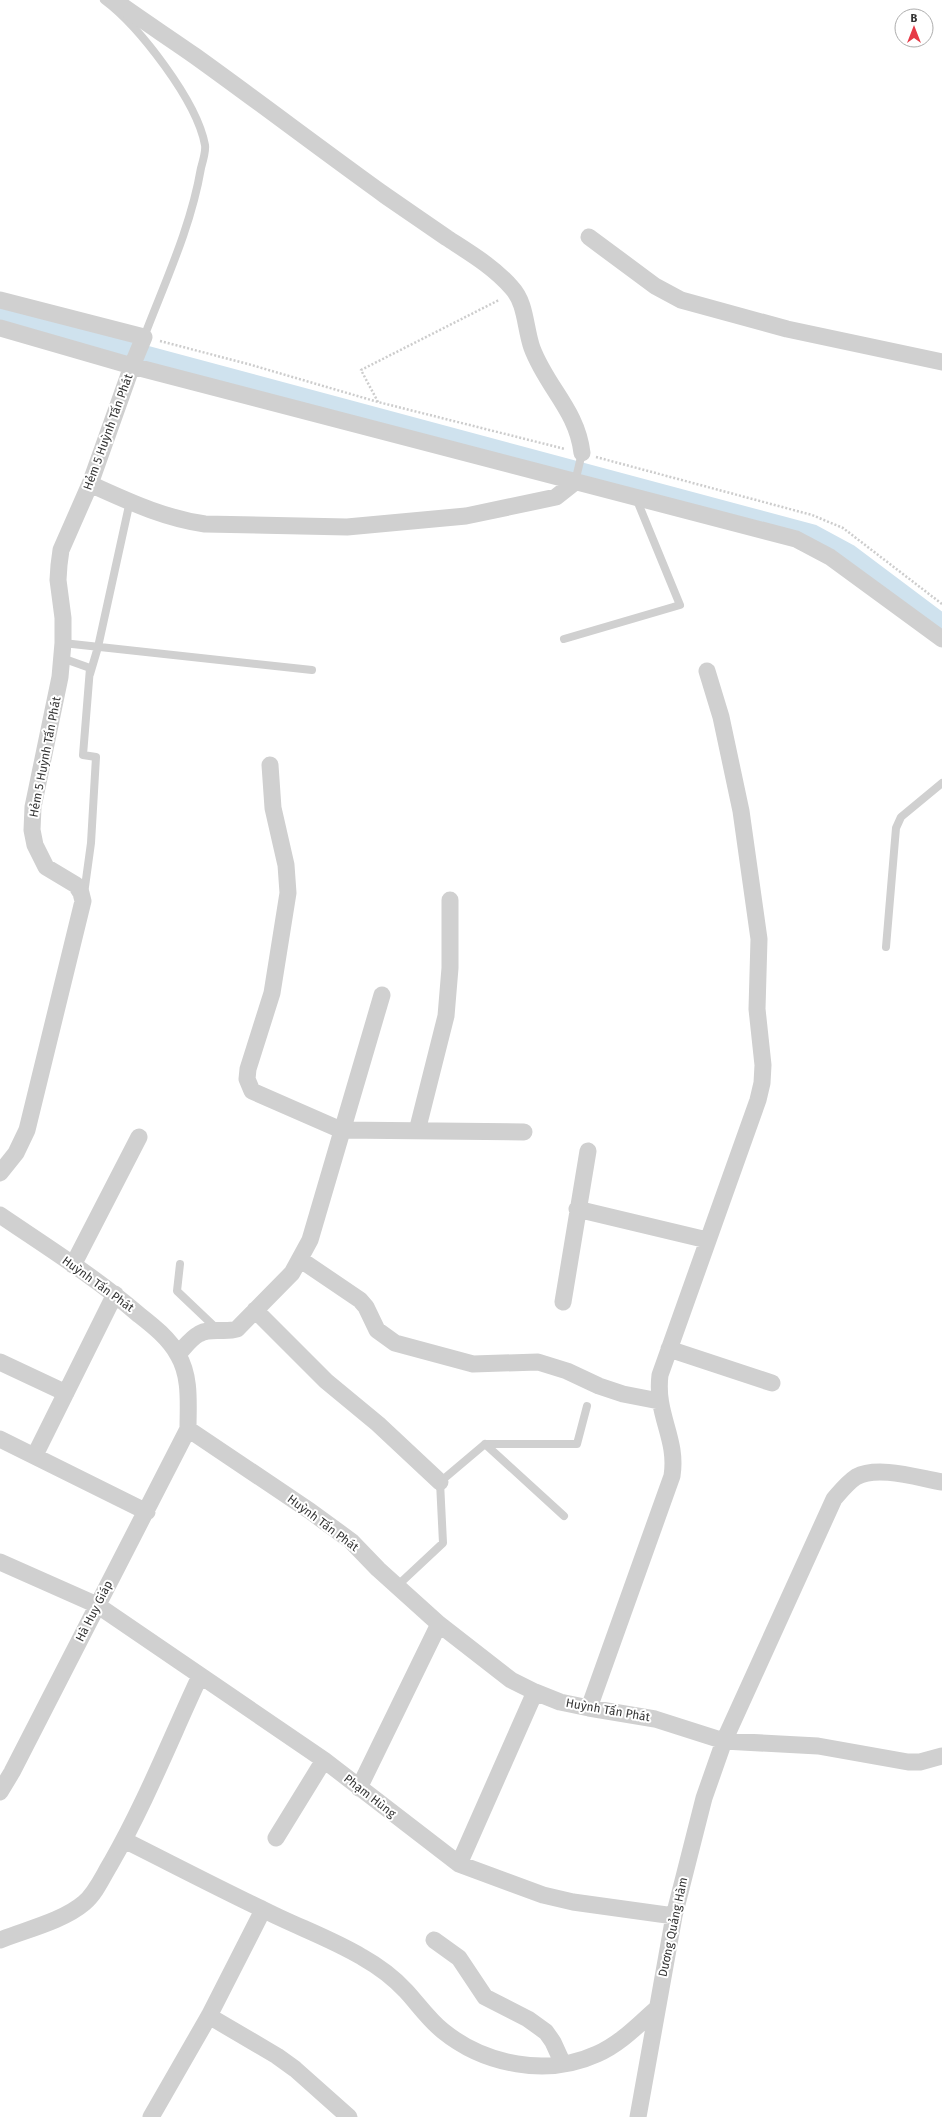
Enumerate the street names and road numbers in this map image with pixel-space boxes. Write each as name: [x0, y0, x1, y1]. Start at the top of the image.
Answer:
street label: Hẻm 5 Huỳnh Tấn Phát: [80, 371, 136, 492]
street label: Hẻm 5 Huỳnh Tấn Phát: [25, 695, 64, 819]
street label: Huỳnh Tấn Phát: [59, 1252, 138, 1315]
street label: Huỳnh Tấn Phát: [285, 1491, 362, 1555]
street label: Hà Huy Giáp: [73, 1578, 115, 1644]
street label: Huỳnh Tấn Phát: [565, 1695, 652, 1724]
street label: Phạm Hùng: [341, 1771, 399, 1821]
street label: Dương Quảng Hàm: [656, 1876, 690, 1978]

